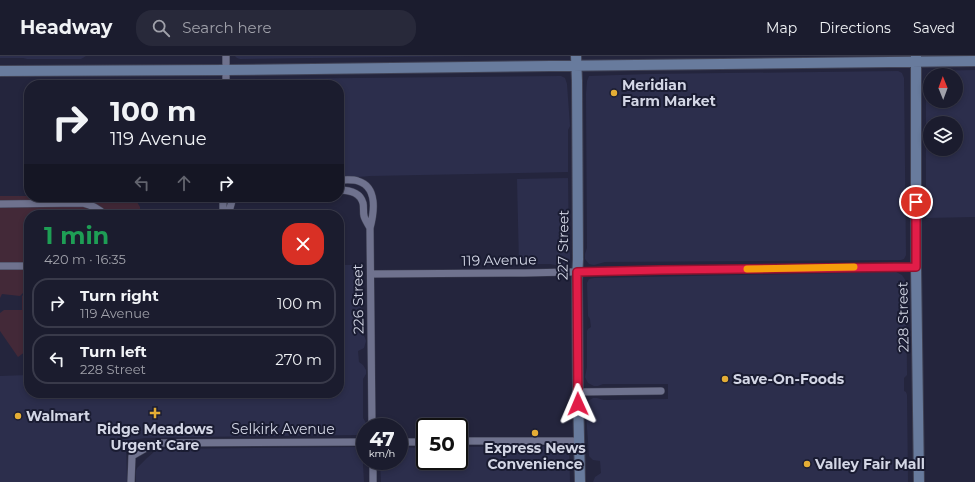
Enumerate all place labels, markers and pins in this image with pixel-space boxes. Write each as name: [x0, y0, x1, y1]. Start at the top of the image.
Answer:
place label: Meridian Farm Market: [622, 76, 716, 110]
marker: Meridian Farm Market: [609, 88, 619, 98]
pin: [899, 185, 933, 219]
place label: Save-On-Foods: [733, 370, 845, 388]
marker: Save-On-Foods: [720, 374, 730, 384]
place label: Walmart: [26, 407, 90, 425]
marker: Ridge Meadows Urgent Care: [149, 407, 161, 419]
marker: Walmart: [13, 411, 23, 421]
place label: Ridge Meadows Urgent Care: [97, 420, 214, 454]
marker: Express News Convenience: [530, 428, 540, 438]
place label: Express News Convenience: [484, 439, 586, 473]
place label: Valley Fair Mall: [814, 455, 925, 473]
marker: Valley Fair Mall: [802, 459, 812, 469]

